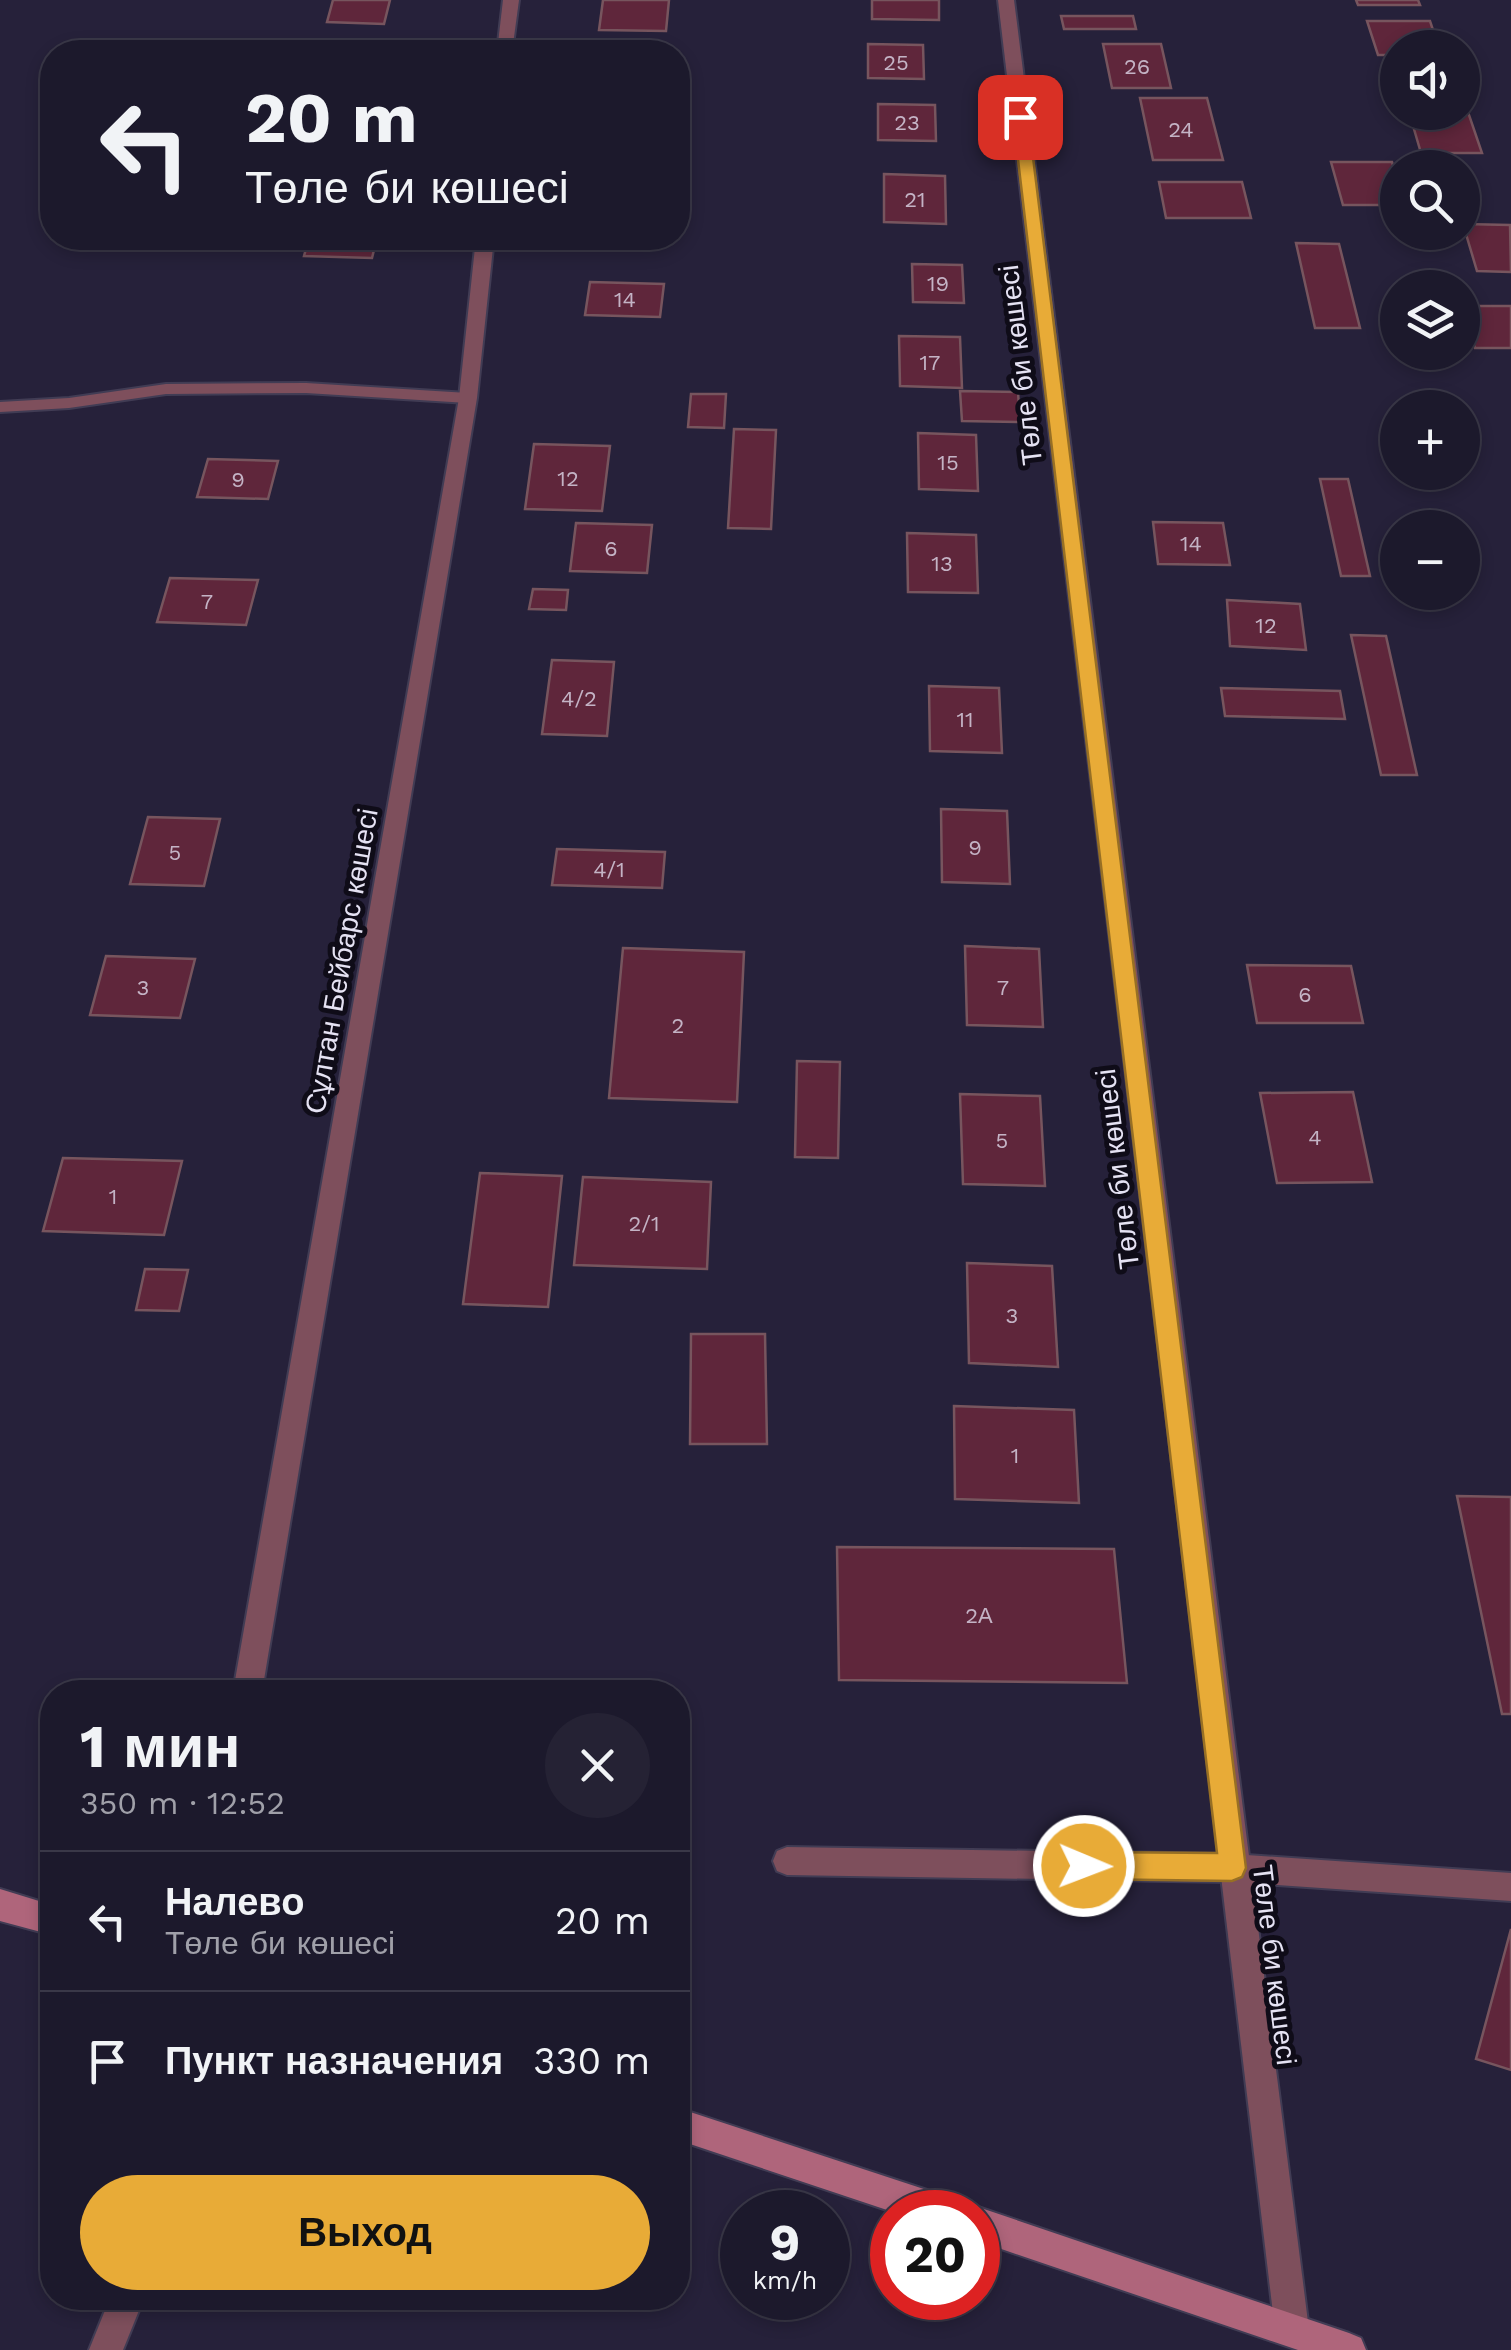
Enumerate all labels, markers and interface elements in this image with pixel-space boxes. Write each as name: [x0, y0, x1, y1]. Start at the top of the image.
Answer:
map controls: [1380, 30, 1480, 610]
button: sound: [1380, 30, 1480, 130]
house number: 25: [883, 50, 909, 75]
house number: 26: [1124, 54, 1150, 79]
pin: [978, 75, 1063, 160]
text: 20 m: [245, 77, 418, 159]
icon: left: [80, 80, 210, 210]
icon: arrive: [993, 90, 1048, 145]
house number: 23: [894, 110, 920, 135]
house number: 24: [1168, 117, 1194, 142]
button: search: [1380, 150, 1480, 250]
text: Төле би көшесі: [245, 161, 569, 214]
house number: 21: [904, 187, 926, 212]
street label: Төле би көшесі: [992, 263, 1049, 467]
button: layers: [1380, 270, 1480, 370]
house number: 19: [927, 271, 949, 296]
house number: 14: [614, 287, 636, 312]
house number: 17: [920, 350, 940, 375]
button: +: [1380, 390, 1480, 490]
house number: 15: [937, 450, 959, 475]
house number: 12: [557, 466, 579, 491]
house number: 9: [231, 467, 245, 492]
button: −: [1380, 510, 1480, 610]
house number: 14: [1180, 531, 1202, 556]
house number: 6: [604, 536, 618, 561]
house number: 13: [931, 551, 953, 576]
house number: 7: [201, 589, 213, 614]
house number: 12: [1255, 613, 1277, 638]
house number: 4/2: [561, 686, 597, 711]
house number: 11: [956, 707, 974, 732]
street label: Сұлтан Бейбарс көшесі: [298, 806, 385, 1116]
house number: 9: [968, 835, 982, 860]
house number: 5: [169, 840, 181, 865]
house number: 4/1: [593, 857, 625, 882]
house number: 3: [137, 975, 149, 1000]
house number: 7: [997, 975, 1009, 1000]
house number: 6: [1298, 982, 1312, 1007]
house number: 2: [672, 1013, 684, 1038]
street label: Төле би көшесі: [1089, 1067, 1146, 1271]
house number: 4: [1308, 1125, 1322, 1150]
house number: 5: [996, 1128, 1008, 1153]
house number: 1: [109, 1184, 117, 1209]
house number: 2/1: [628, 1211, 660, 1236]
house number: 3: [1006, 1303, 1018, 1328]
house number: 1: [1011, 1443, 1019, 1468]
house number: 2А: [965, 1603, 993, 1628]
text: 1 мин: [80, 1711, 241, 1782]
button: close: [545, 1713, 650, 1818]
text: 350 m · 12:52: [80, 1784, 285, 1822]
position arrow: [1032, 1814, 1136, 1918]
street label: Төле би көшесі: [1246, 1863, 1303, 2067]
text: Налево: [165, 1880, 304, 1924]
icon: left: [80, 1894, 135, 1949]
text: 20 m: [555, 1899, 650, 1943]
text: Төле би көшесі: [165, 1924, 395, 1962]
icon: arrive: [80, 2034, 135, 2089]
text: Пункт назначения: [165, 2039, 503, 2083]
text: 330 m: [533, 2039, 650, 2083]
button: Выход: [80, 2175, 650, 2290]
speed limit sign: 20: [870, 2190, 1000, 2320]
text: 9: [770, 2213, 800, 2272]
text: km/h: [753, 2266, 817, 2295]

